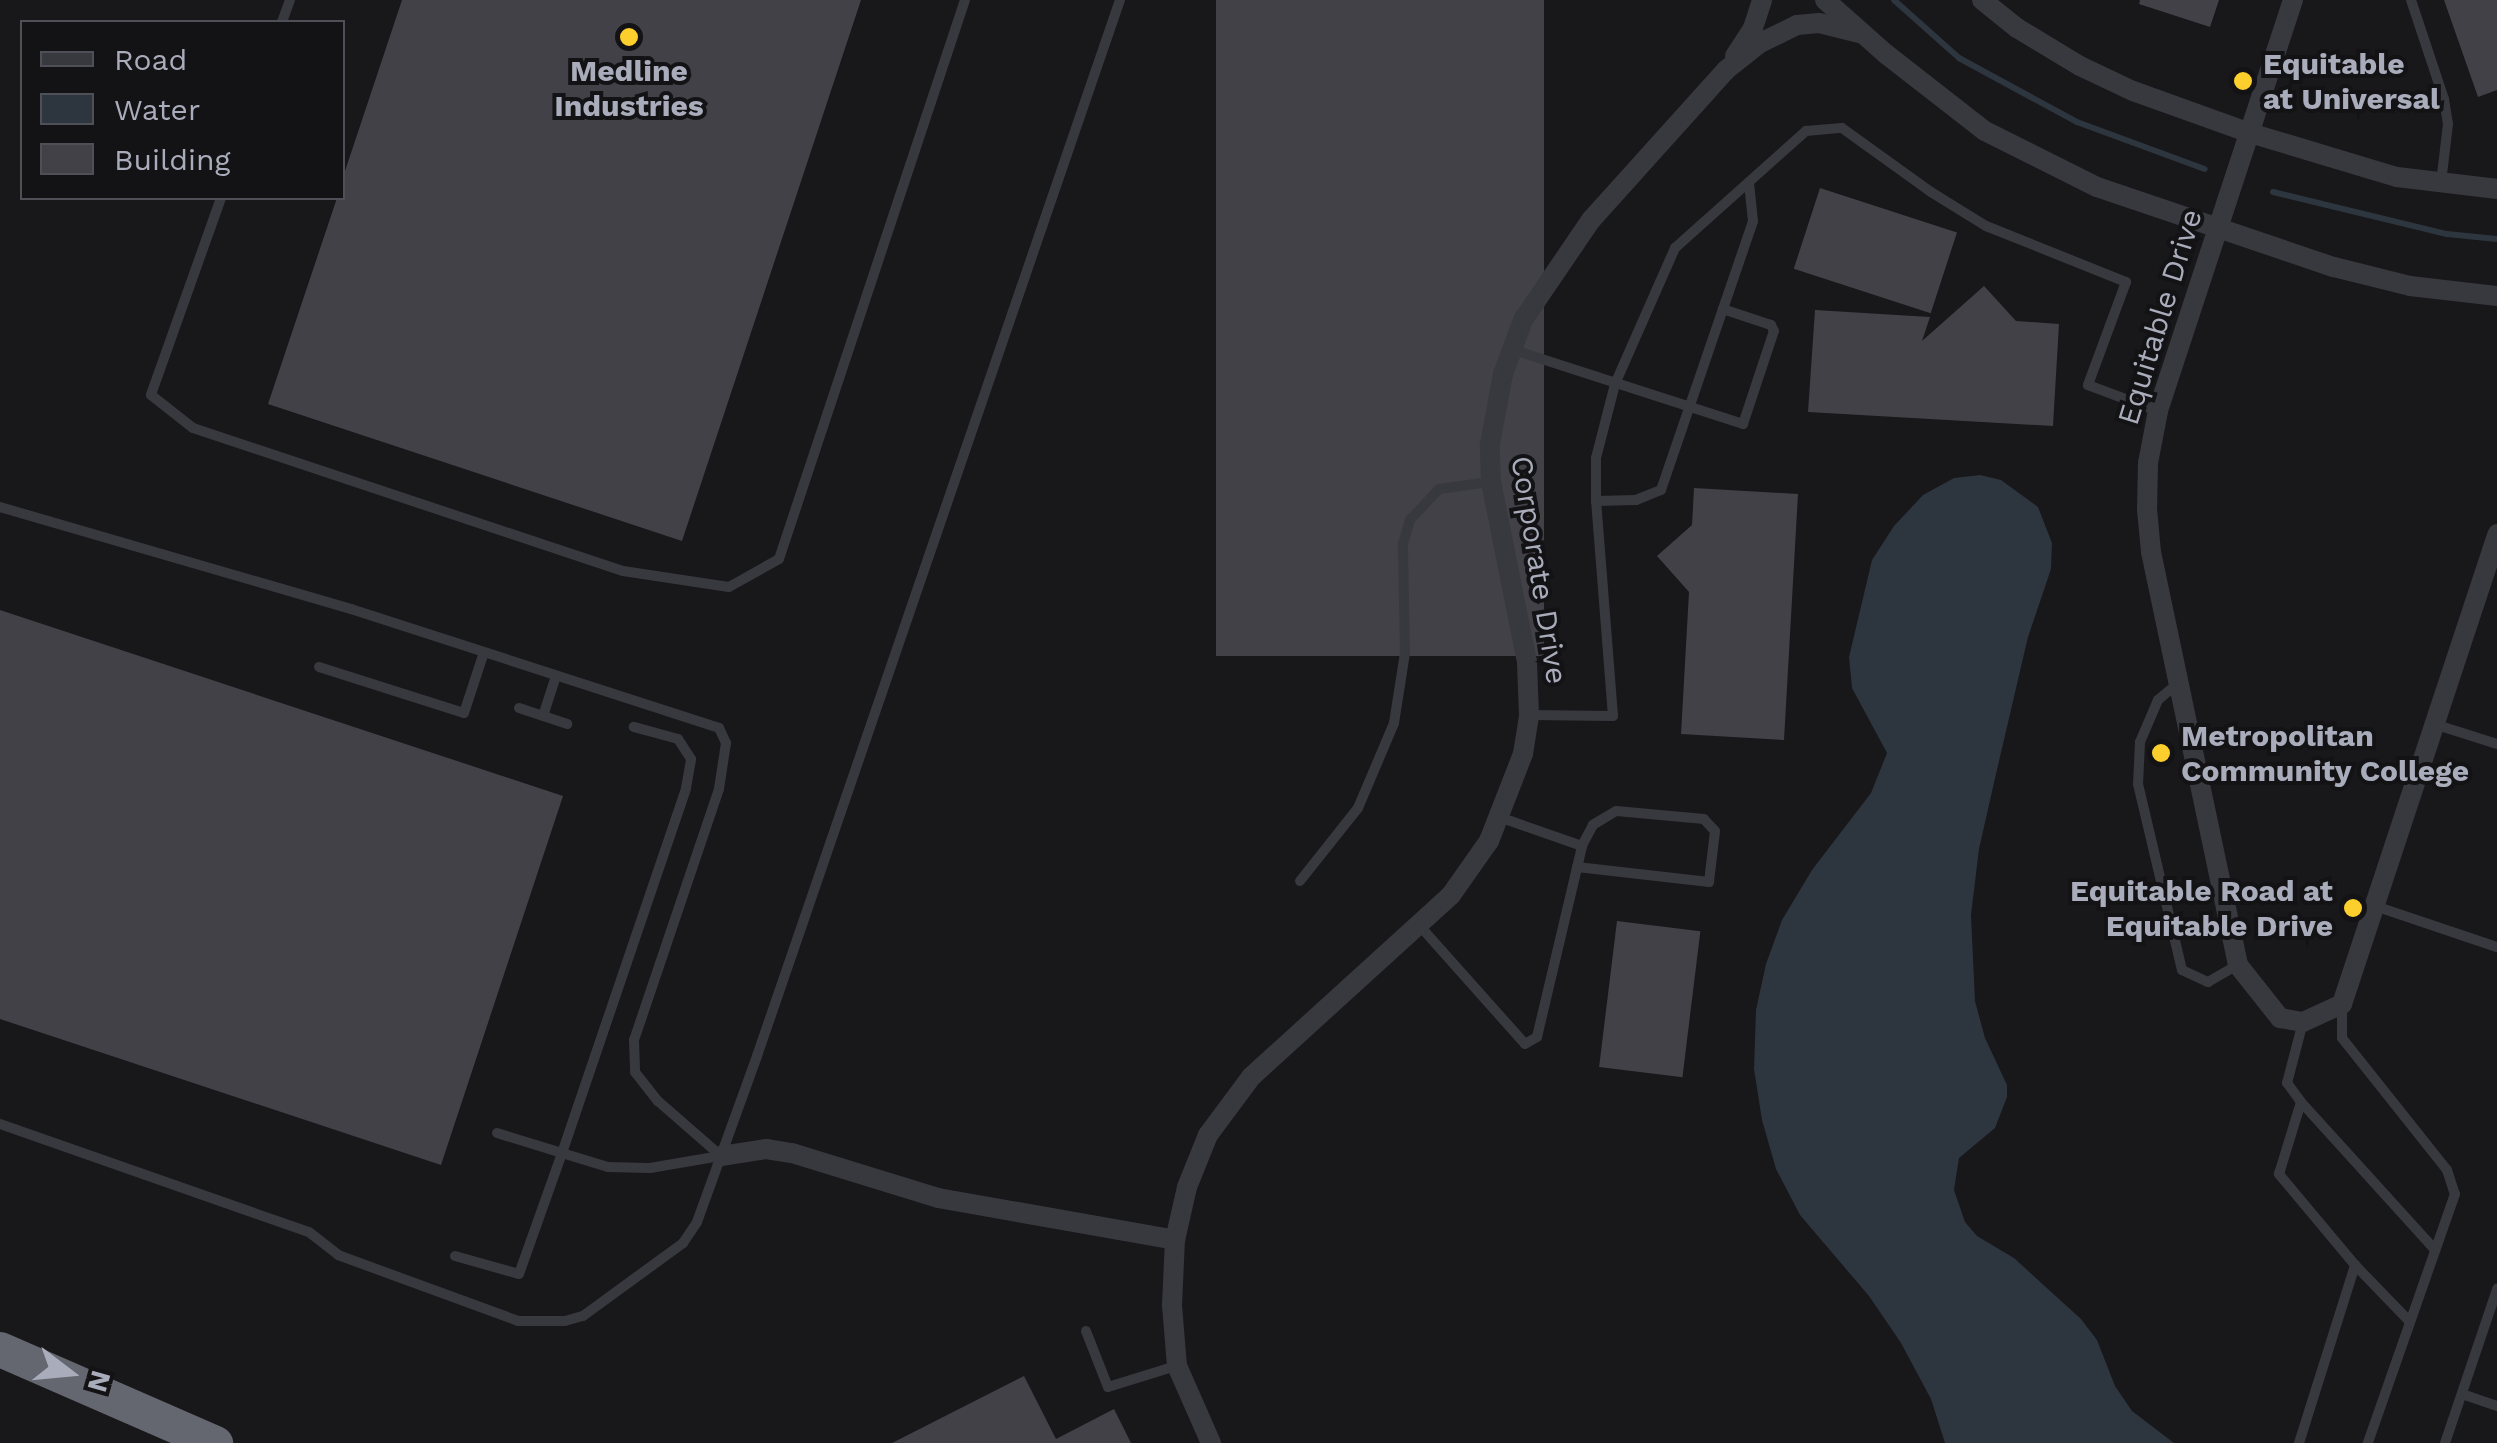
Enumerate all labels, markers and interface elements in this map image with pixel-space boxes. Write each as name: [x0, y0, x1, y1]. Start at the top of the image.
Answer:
legend: [20, 20, 345, 200]
marker: Medline Industries: [618, 26, 640, 48]
text: Road: [114, 42, 187, 77]
place label: Equitable at Universal: [2263, 46, 2440, 116]
place label: Medline Industries: [554, 53, 704, 124]
marker: Equitable at Universal: [2232, 70, 2254, 92]
text: Water: [114, 92, 200, 127]
text: Building: [114, 142, 231, 177]
street label: Equitable Drive: [2110, 205, 2210, 429]
street label: Corporate Drive: [1503, 453, 1575, 687]
place label: Metropolitan Community College: [2181, 718, 2470, 788]
marker: Metropolitan Community College: [2150, 742, 2172, 764]
place label: Equitable Road at Equitable Drive: [2070, 873, 2333, 944]
marker: Equitable Road at Equitable Drive: [2342, 897, 2364, 919]
north arrow: [20, 1323, 120, 1423]
text: N: [81, 1367, 118, 1396]

